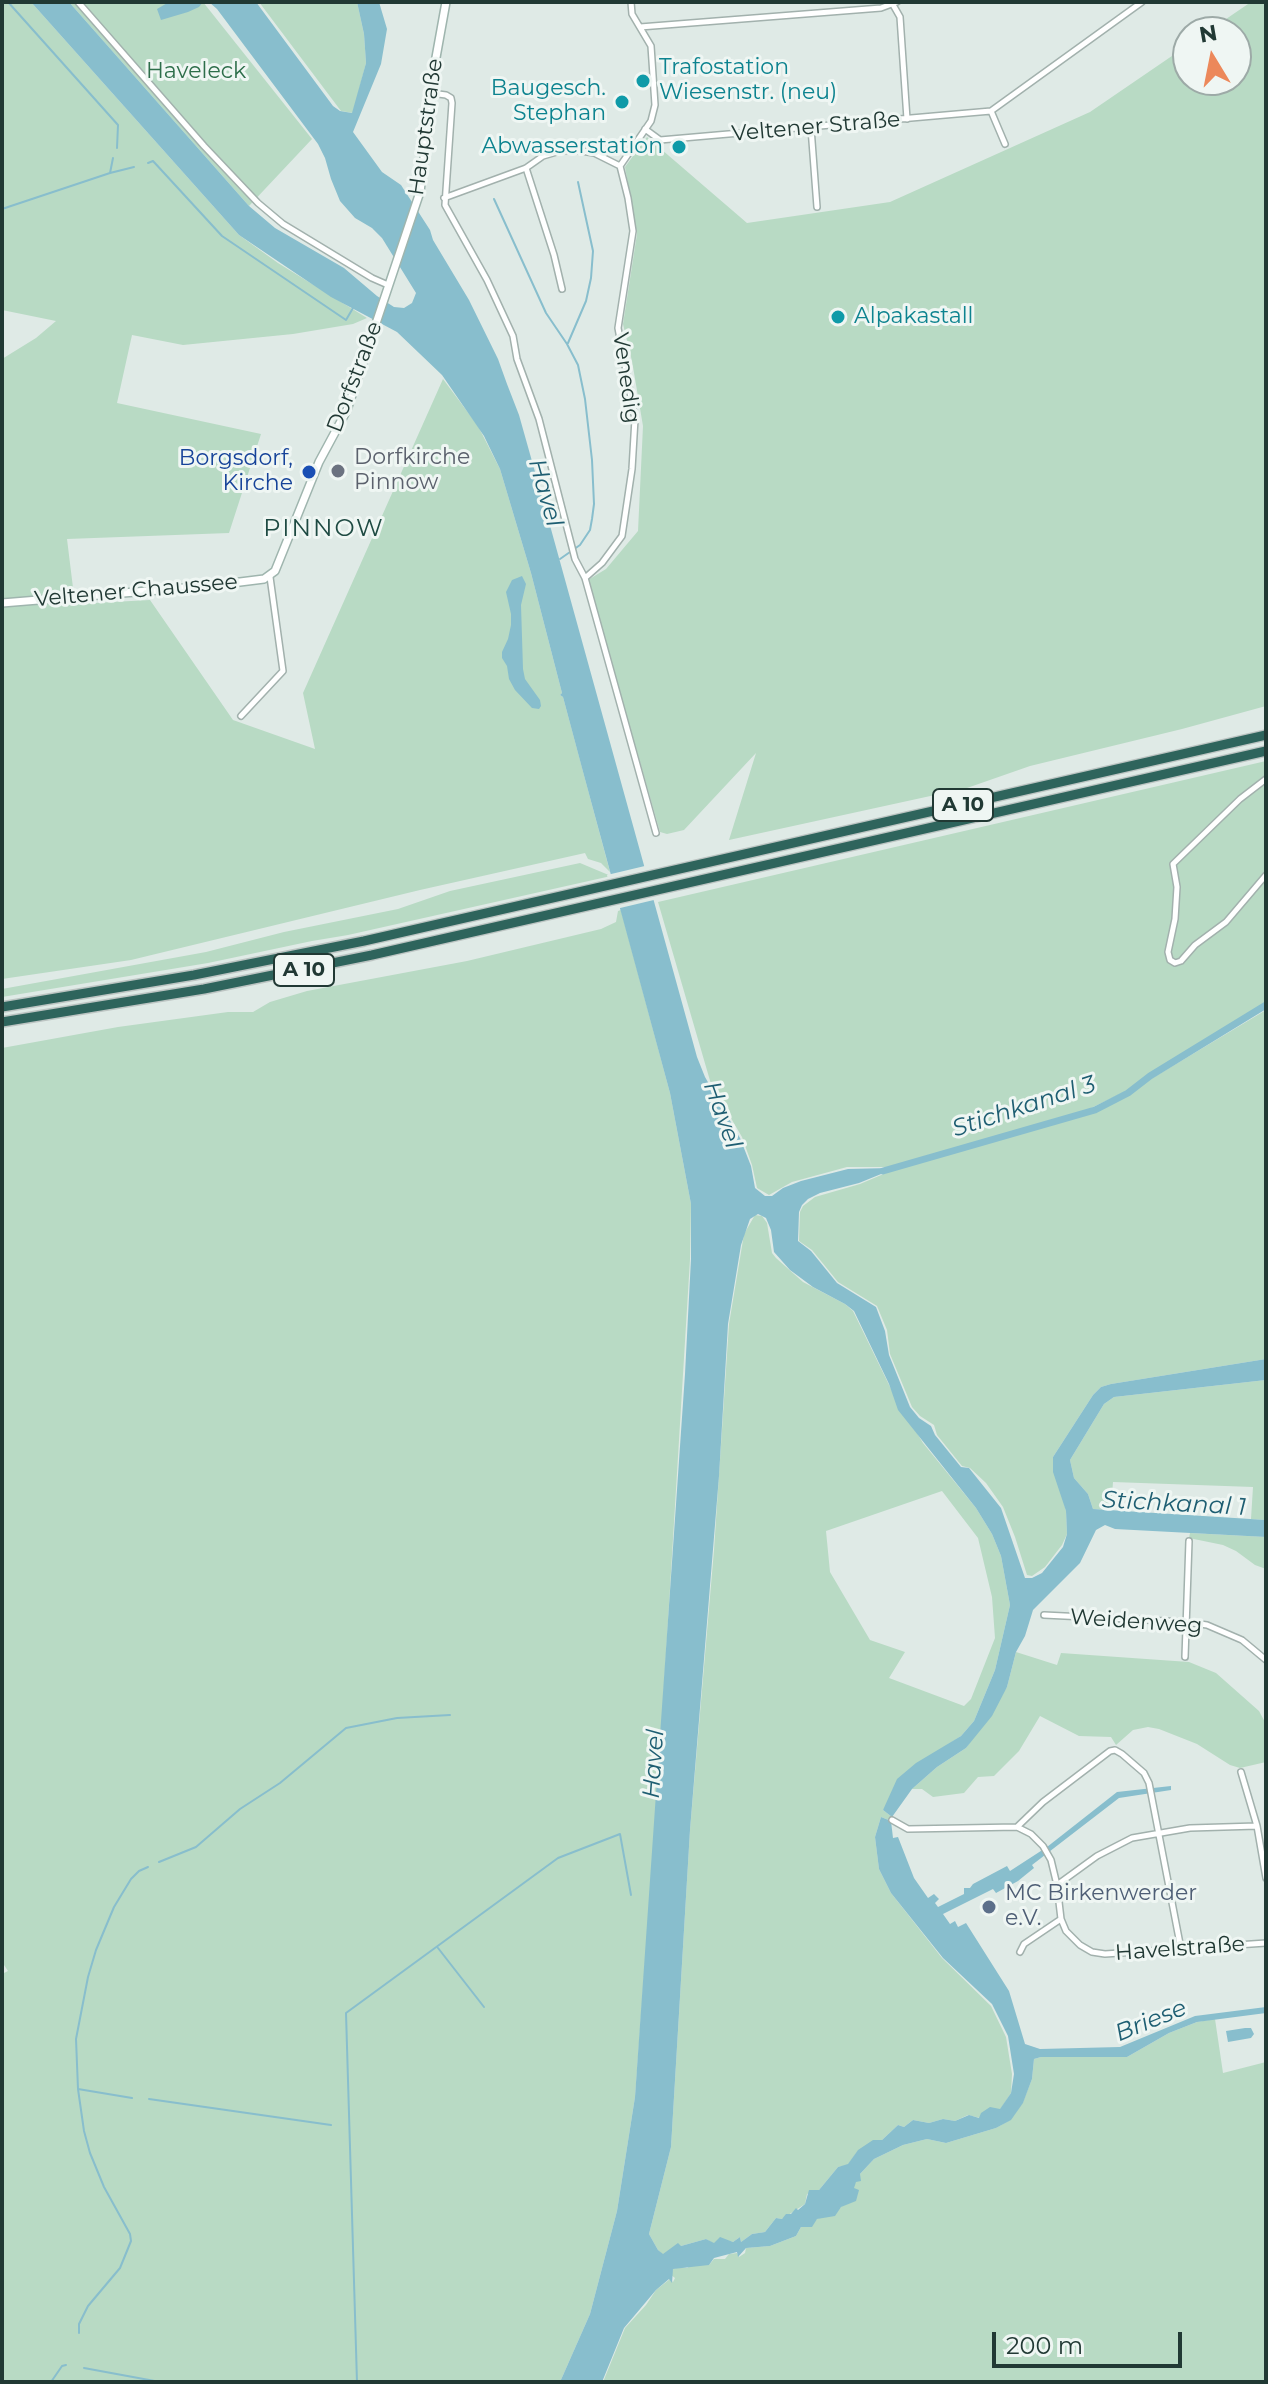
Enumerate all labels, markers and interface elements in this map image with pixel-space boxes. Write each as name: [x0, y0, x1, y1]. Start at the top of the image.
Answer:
north arrow: [1172, 16, 1252, 96]
text: N: [1197, 19, 1219, 49]
place label: Trafostation Wiesenstr. (neu): [659, 55, 837, 106]
street label: Hauptstraße: [403, 57, 449, 197]
park label: Haveleck: [146, 59, 246, 85]
marker: Trafostation Wiesenstr. (neu): [634, 72, 652, 90]
place label: Baugesch. Stephan: [491, 76, 606, 128]
marker: Baugesch. Stephan: [613, 93, 631, 111]
street label: Veltener Straße: [731, 106, 901, 148]
place label: Abwasserstation: [481, 134, 663, 160]
marker: Abwasserstation: [670, 138, 688, 156]
place label: Alpakastall: [854, 304, 973, 330]
marker: Alpakastall: [829, 308, 847, 326]
street label: Dorfstraße: [322, 318, 388, 436]
street label: Venedig: [607, 331, 645, 425]
place label: Dorfkirche Pinnow: [354, 445, 470, 496]
place label: Borgsdorf, Kirche: [179, 446, 293, 498]
water label: Havel: [522, 456, 568, 530]
marker: Dorfkirche Pinnow: [329, 462, 347, 480]
marker: Borgsdorf, Kirche: [300, 463, 318, 481]
district label: PINNOW: [263, 515, 385, 543]
street label: Veltener Chaussee: [33, 569, 239, 613]
road number: A 10: [933, 789, 993, 821]
road number: A 10: [274, 954, 334, 986]
water label: Stichkanal 3: [949, 1070, 1099, 1144]
water label: Havel: [697, 1077, 747, 1153]
water label: Stichkanal 1: [1101, 1486, 1247, 1522]
street label: Weidenweg: [1069, 1604, 1203, 1640]
water label: Havel: [637, 1728, 671, 1800]
place label: MC Birkenwerder e.V.: [1005, 1881, 1197, 1932]
marker: MC Birkenwerder e.V.: [980, 1898, 998, 1916]
street label: Havelstraße: [1114, 1931, 1246, 1967]
water label: Briese: [1111, 1994, 1191, 2048]
scale bar: [996, 2316, 1186, 2366]
text: 200 m: [1006, 2331, 1083, 2360]

